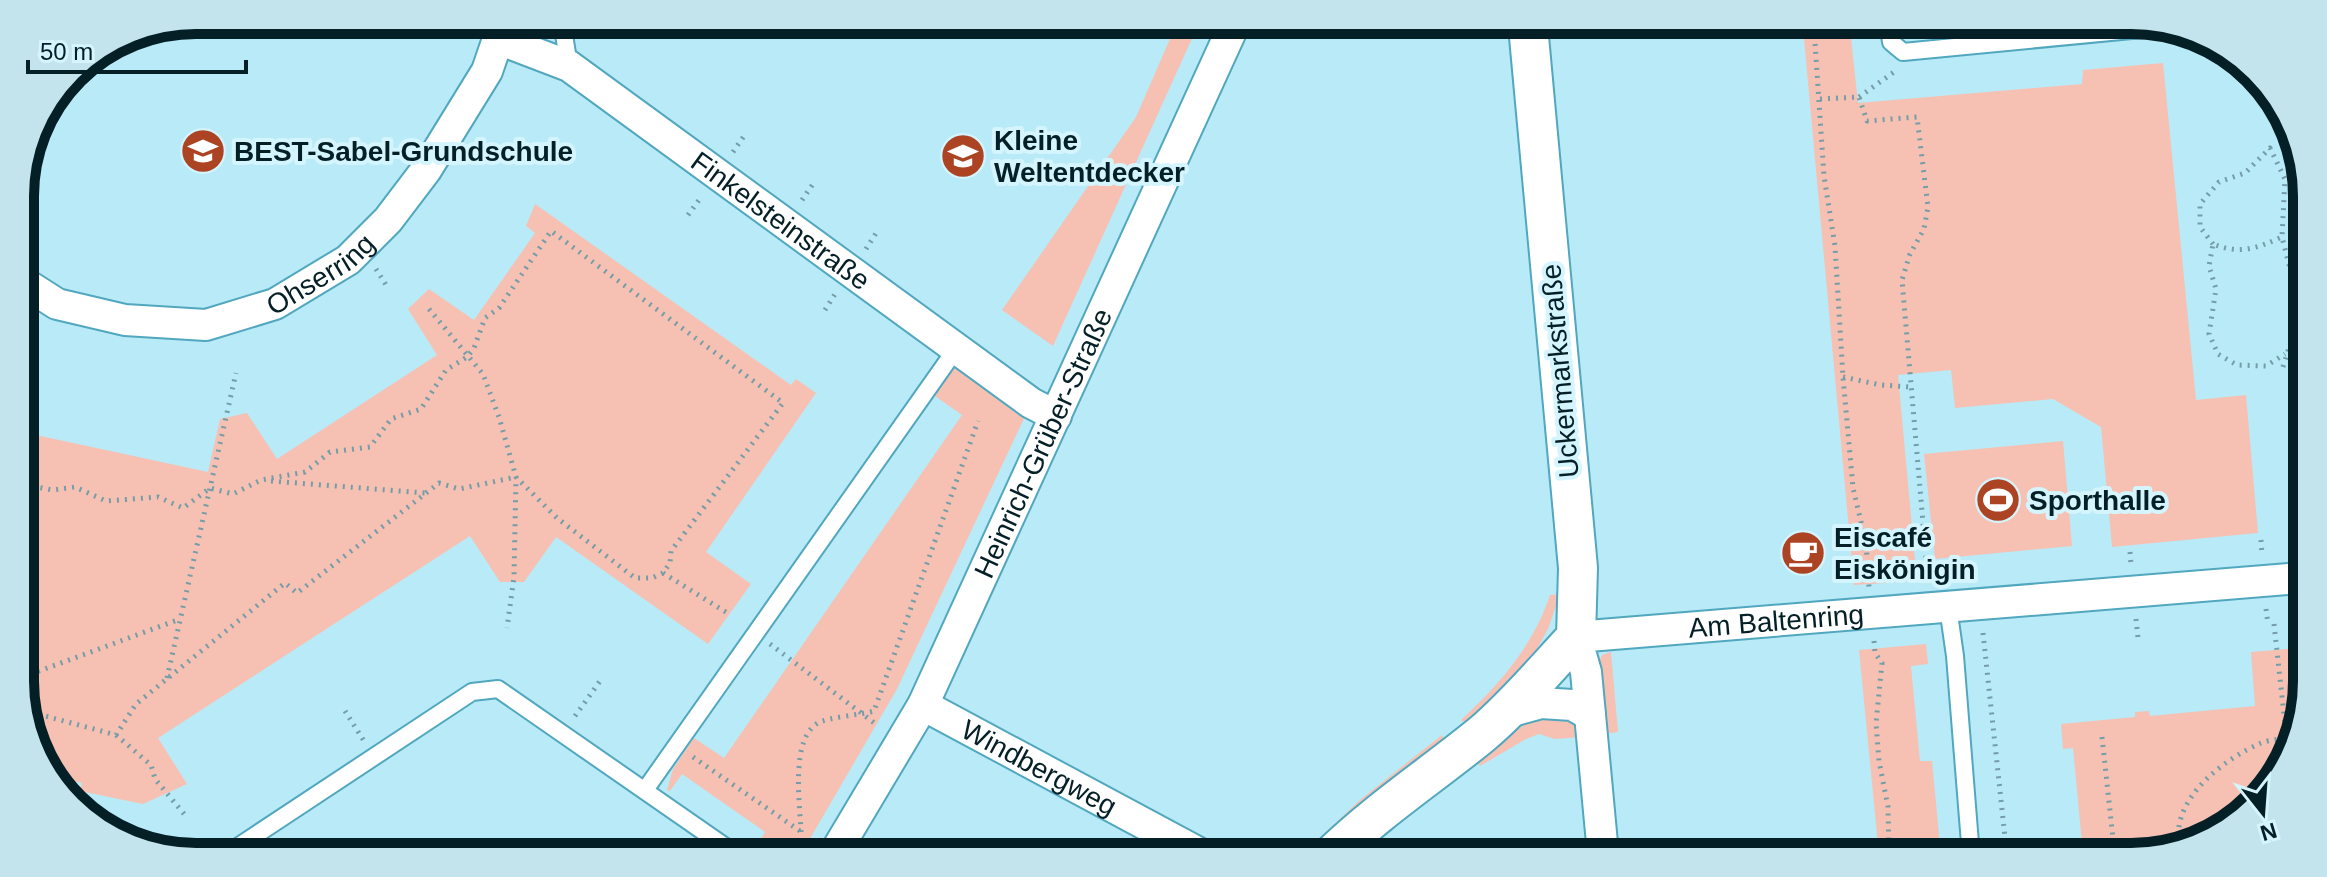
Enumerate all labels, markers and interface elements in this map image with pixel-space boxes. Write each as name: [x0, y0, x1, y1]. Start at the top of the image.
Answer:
scale bar: [28, 24, 246, 74]
text: 50 m: [40, 38, 93, 65]
place label: Kleine Weltentdecker: [994, 125, 1185, 188]
school or university icon: BEST-Sabel-Grundschule: [179, 127, 227, 175]
school or university icon: Kleine Weltentdecker: [939, 132, 987, 180]
place label: BEST-Sabel-Grundschule: [234, 136, 573, 167]
street label: Finkelsteinstraße: [685, 145, 876, 296]
street label: Ohserring: [261, 228, 380, 321]
street label: Uckermarkstraße: [1535, 263, 1585, 479]
street label: Heinrich-Grüber-Straße: [968, 304, 1118, 583]
sports icon: Sporthalle: [1974, 476, 2022, 524]
place label: Sporthalle: [2029, 485, 2166, 516]
place label: Eiscafé Eiskönigin: [1834, 522, 1976, 585]
cafe icon: Eiscafé Eiskönigin: [1779, 529, 1827, 577]
street label: Am Baltenring: [1687, 598, 1865, 643]
street label: Windbergweg: [957, 713, 1122, 822]
north arrow: [2223, 773, 2303, 853]
text: N: [2257, 817, 2280, 846]

